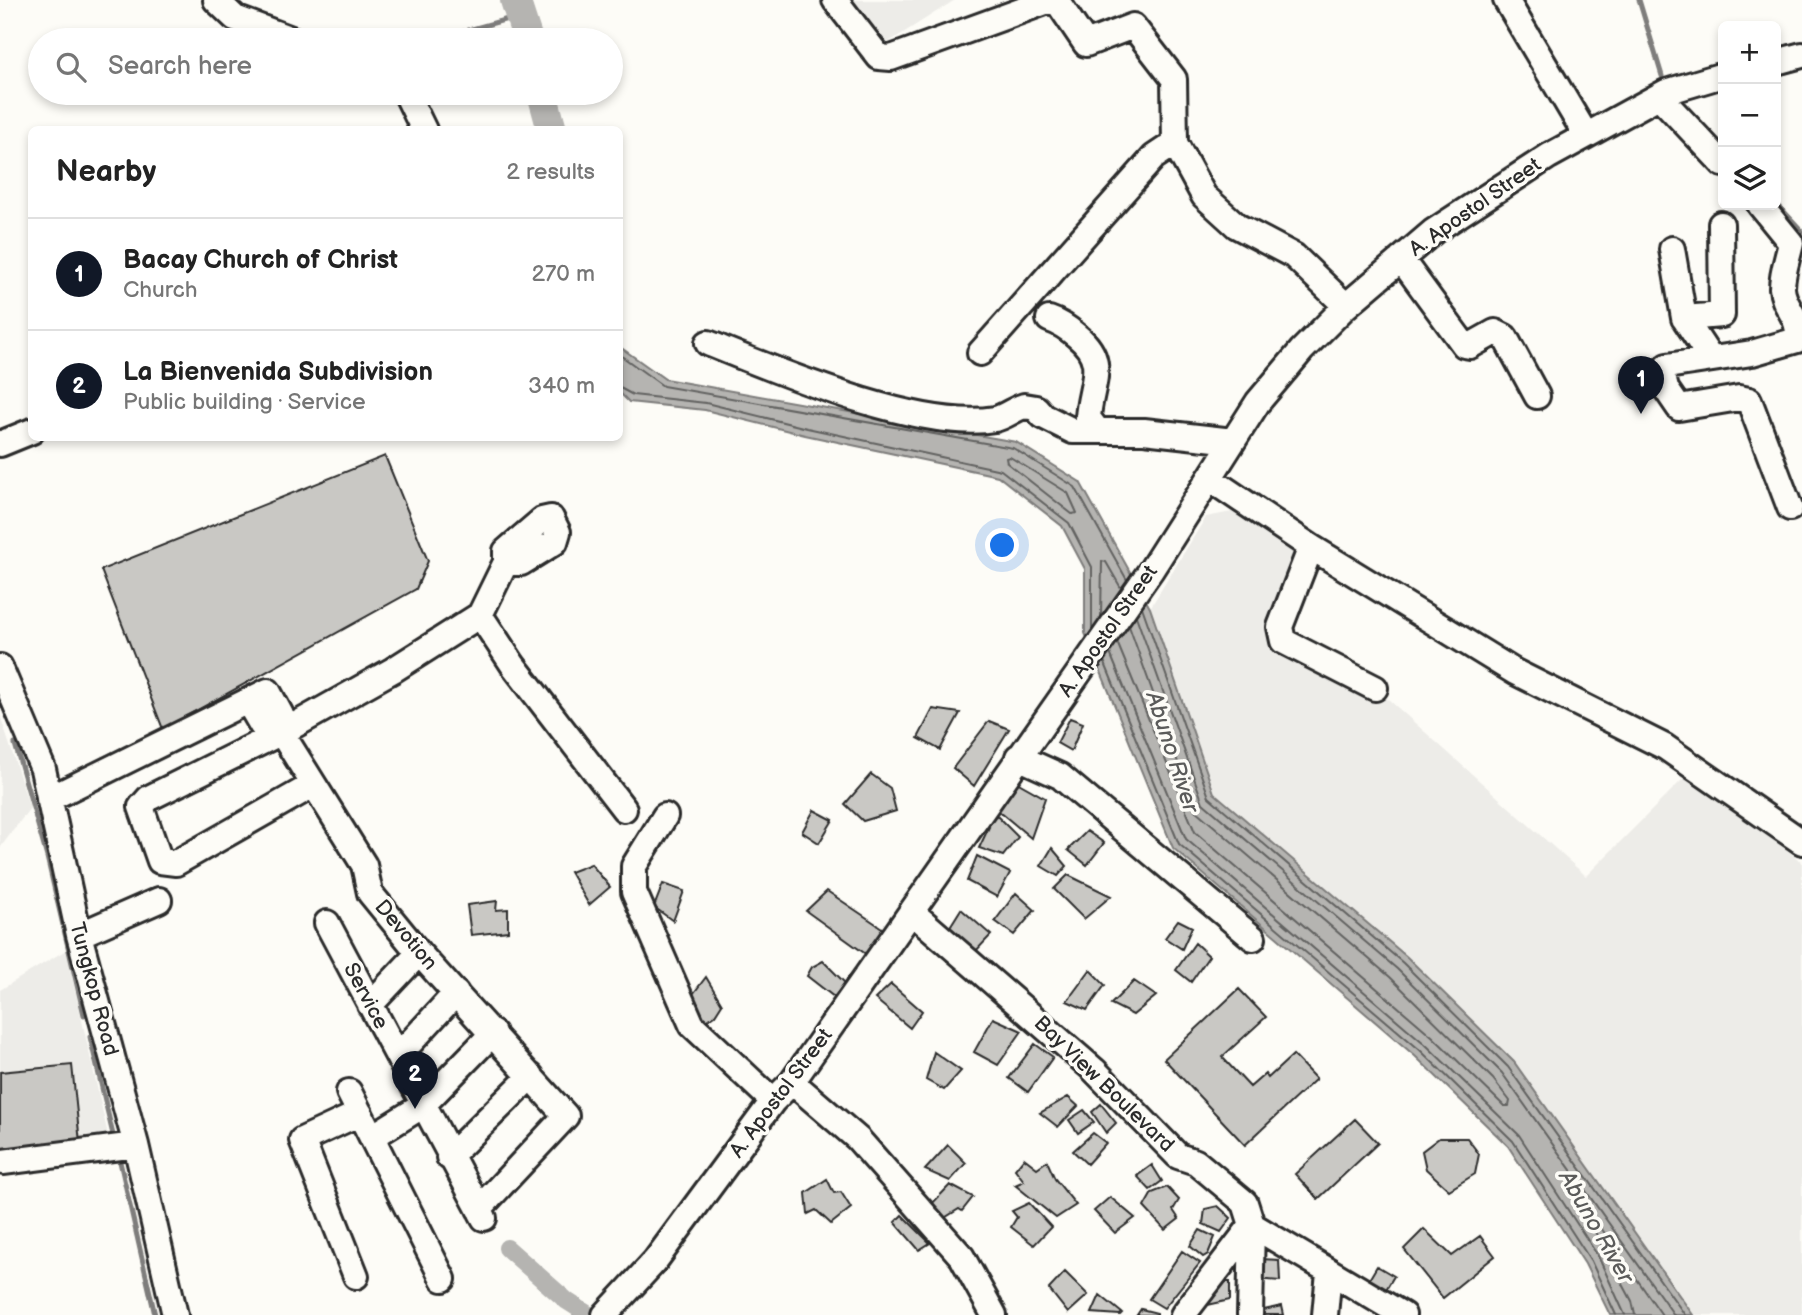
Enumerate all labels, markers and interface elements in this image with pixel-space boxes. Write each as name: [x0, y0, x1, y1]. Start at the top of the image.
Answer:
map controls: [1718, 21, 1781, 210]
button: +: [1718, 21, 1781, 84]
search box: [28, 28, 623, 105]
icon: search: [52, 48, 90, 86]
text: Search here: [108, 51, 252, 82]
button: −: [1718, 84, 1781, 147]
button: layers: [1718, 147, 1781, 210]
street label: A. Apostol Street: [1404, 152, 1546, 262]
text: Nearby: [56, 154, 156, 190]
text: 2 results: [506, 158, 595, 186]
text: Bacay Church of Christ: [123, 245, 398, 276]
text: 1: [74, 260, 84, 288]
text: 270 m: [531, 260, 595, 288]
text: Church: [123, 276, 198, 304]
pin: 1: [1618, 356, 1664, 414]
text: La Bienvenida Subdivision: [123, 357, 433, 388]
text: 2: [72, 372, 86, 400]
text: 340 m: [528, 372, 595, 400]
text: Public building · Service: [123, 388, 366, 416]
your location: [985, 528, 1019, 562]
street label: A. Apostol Street: [1053, 560, 1163, 702]
water label: Abuno River: [1139, 687, 1205, 818]
street label: Devotion: [369, 895, 443, 975]
street label: Tungkop Road: [64, 920, 124, 1058]
street label: Service: [338, 959, 394, 1033]
street label: Bay View Boulevard: [1029, 1011, 1179, 1157]
street label: A. Apostol Street: [724, 1023, 838, 1163]
pin: 2: [392, 1051, 438, 1109]
water label: Abuno River: [1552, 1165, 1640, 1290]

